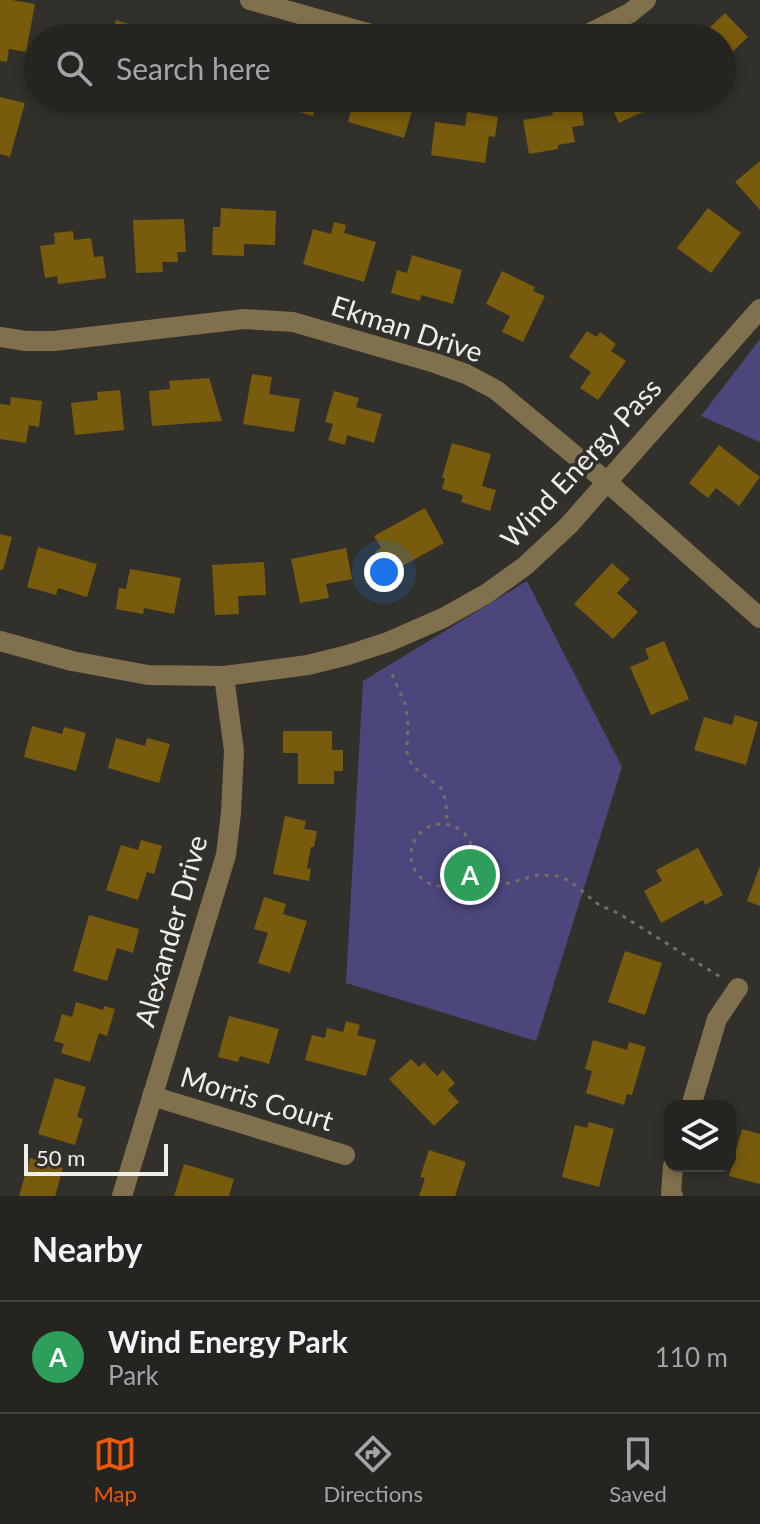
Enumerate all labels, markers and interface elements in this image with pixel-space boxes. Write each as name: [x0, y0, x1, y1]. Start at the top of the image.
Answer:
search box: [24, 24, 736, 112]
icon: search: [52, 46, 96, 90]
text: Search here: [116, 50, 271, 86]
street label: Ekman Drive: [328, 288, 487, 368]
street label: Wind Energy Pass: [493, 370, 668, 554]
your location: [364, 552, 404, 592]
street label: Alexander Drive: [126, 831, 214, 1030]
pin: A: [444, 845, 496, 905]
street label: Morris Court: [177, 1059, 338, 1137]
map controls: [664, 1100, 736, 1172]
button: layers: [664, 1100, 736, 1172]
scale bar: [24, 1140, 168, 1176]
text: 50 m: [36, 1144, 85, 1171]
text: Nearby: [32, 1228, 143, 1269]
text: Wind Energy Park: [108, 1323, 348, 1359]
text: A: [49, 1341, 67, 1373]
text: 110 m: [655, 1341, 728, 1373]
text: Park: [108, 1359, 159, 1391]
tab: Map: [93, 1432, 137, 1507]
tab: Directions: [324, 1432, 423, 1507]
tab: Saved: [609, 1432, 667, 1507]

